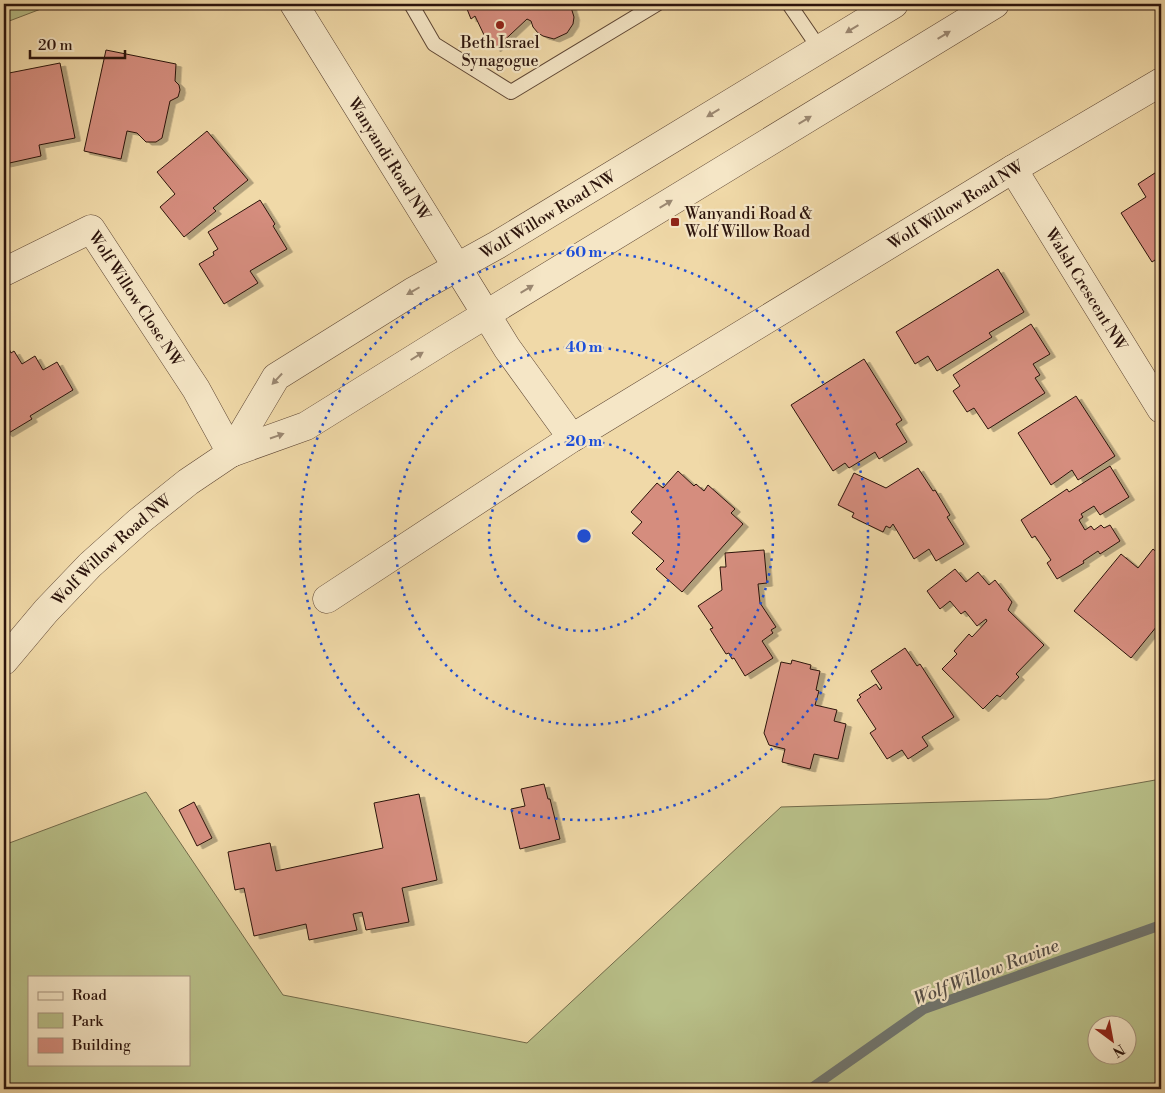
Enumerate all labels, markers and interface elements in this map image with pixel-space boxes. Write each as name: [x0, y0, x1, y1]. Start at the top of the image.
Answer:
marker: Beth Israel Synagogue: [494, 19, 506, 31]
one-way arrow: [846, 24, 859, 33]
scale bar: [30, 28, 125, 60]
one-way arrow: [937, 30, 950, 40]
place label: Beth Israel Synagogue: [460, 33, 540, 71]
text: 20 m: [38, 36, 73, 55]
street label: Wanyandi Road NW: [343, 93, 435, 225]
one-way arrow: [707, 108, 720, 117]
one-way arrow: [798, 115, 811, 124]
street label: Wolf Willow Road NW: [884, 156, 1027, 255]
street label: Wolf Willow Road NW: [476, 166, 620, 264]
one-way arrow: [660, 200, 673, 209]
place label: Wanyandi Road & Wolf Willow Road: [684, 204, 812, 242]
marker: Wanyandi Road & Wolf Willow Road: [669, 216, 681, 228]
street label: Walsh Crescent NW: [1040, 224, 1132, 355]
street label: Wolf Willow Close NW: [84, 227, 188, 371]
text: 60 m: [566, 243, 603, 262]
one-way arrow: [521, 284, 534, 293]
one-way arrow: [407, 286, 420, 295]
text: 40 m: [565, 338, 603, 357]
one-way arrow: [411, 352, 424, 361]
one-way arrow: [271, 372, 283, 384]
one-way arrow: [269, 432, 284, 439]
text: 20 m: [566, 432, 603, 451]
street label: Wolf Willow Road NW: [47, 490, 176, 610]
centre of rings: [575, 527, 593, 545]
water label: Wolf Willow Ravine: [910, 934, 1063, 1011]
legend: [28, 976, 190, 1066]
text: Road: [72, 986, 107, 1005]
text: Park: [72, 1012, 104, 1031]
north arrow: [1088, 1016, 1138, 1066]
text: Building: [71, 1036, 131, 1055]
text: N: [1109, 1040, 1128, 1061]

